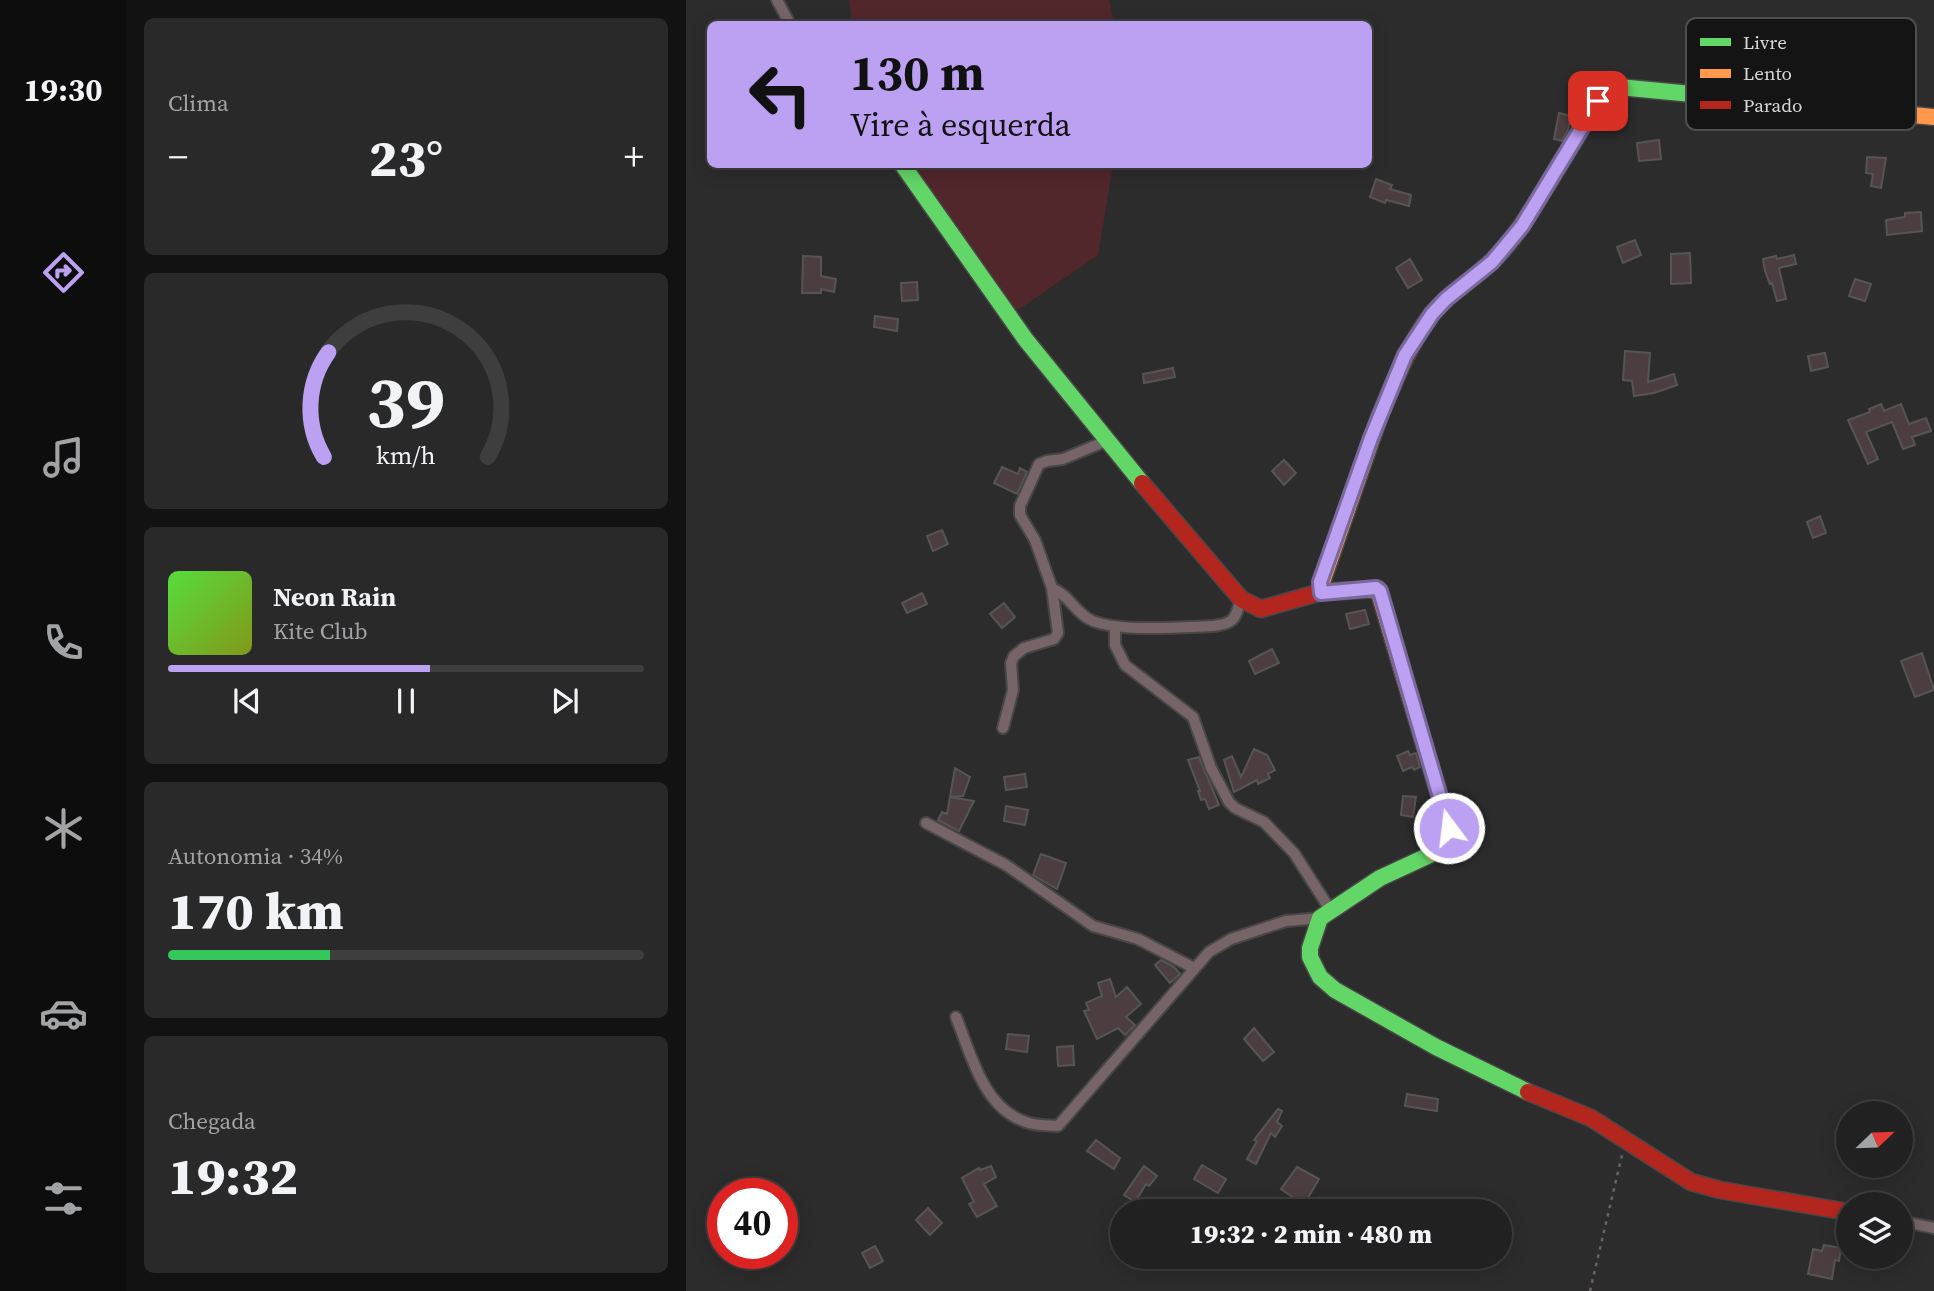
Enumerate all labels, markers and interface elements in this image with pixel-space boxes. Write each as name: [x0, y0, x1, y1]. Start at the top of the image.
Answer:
legend: [1686, 18, 1916, 130]
text: Livre: [1743, 29, 1787, 55]
text: 130 m: [850, 39, 985, 106]
icon: left: [735, 49, 826, 140]
text: Lento: [1743, 60, 1792, 86]
text: 19:30: [24, 68, 102, 112]
pin: [1568, 71, 1628, 131]
icon: arrive: [1579, 82, 1617, 120]
text: Clima: [168, 87, 229, 119]
text: Parado: [1743, 92, 1802, 118]
text: Vire à esquerda: [850, 103, 1071, 147]
text: 23°: [369, 122, 443, 193]
text: −: [168, 131, 188, 183]
text: +: [624, 131, 644, 183]
icon: directions: [39, 248, 88, 297]
text: 39: [367, 352, 445, 451]
icon: music: [39, 433, 88, 482]
text: km/h: [376, 438, 436, 472]
text: Neon Rain: [273, 579, 396, 615]
text: Kite Club: [273, 615, 368, 647]
icon: phone: [39, 618, 88, 667]
icon: previous: [228, 682, 266, 720]
icon: pause: [387, 682, 425, 720]
icon: next: [546, 682, 584, 720]
position arrow: [1412, 791, 1486, 865]
icon: climate: [39, 804, 88, 853]
text: Autonomia · 34%: [168, 840, 343, 872]
text: 170 km: [168, 875, 344, 946]
icon: car: [39, 989, 88, 1038]
north arrow: [1836, 1101, 1913, 1178]
map controls: [1836, 1101, 1913, 1269]
text: Chegada: [168, 1105, 256, 1137]
text: 19:32: [168, 1140, 298, 1211]
icon: filters: [39, 1174, 88, 1223]
speed limit sign: 40: [707, 1178, 798, 1269]
button: layers: [1836, 1192, 1913, 1269]
text: 19:32 · 2 min · 480 m: [1190, 1216, 1432, 1252]

